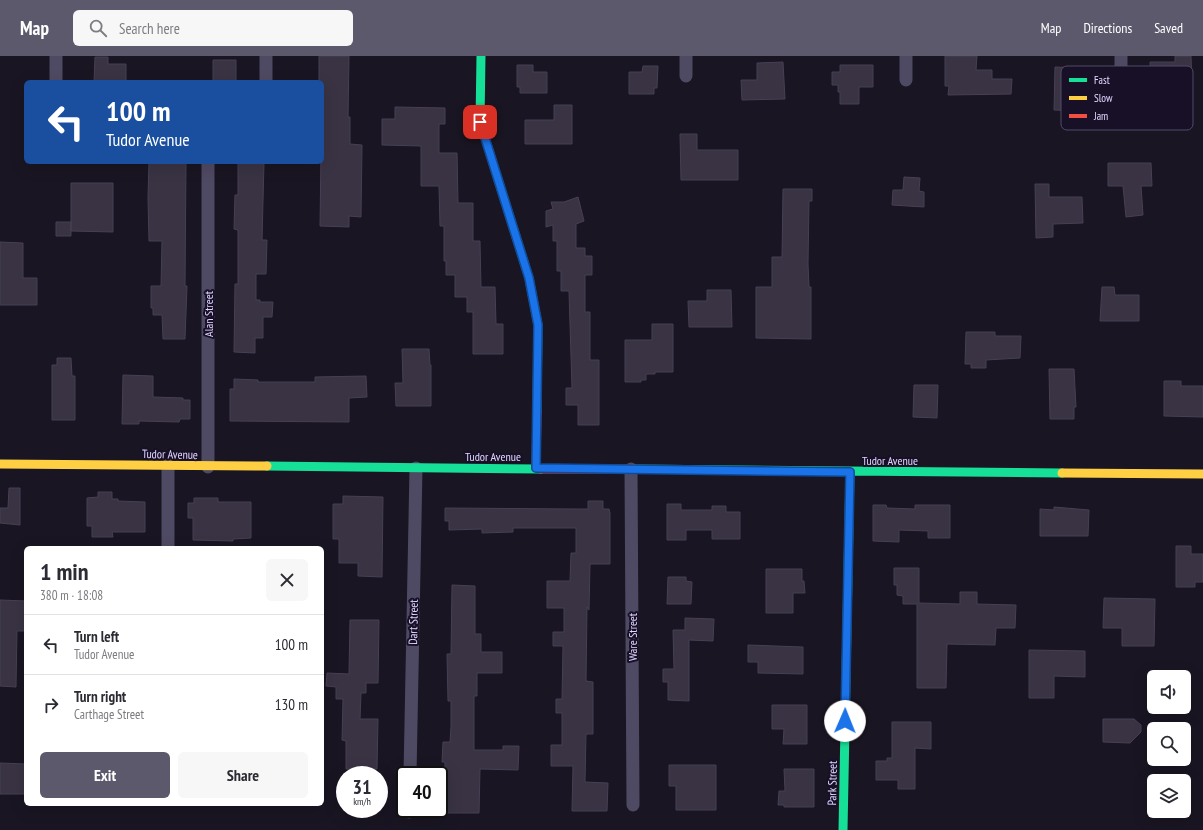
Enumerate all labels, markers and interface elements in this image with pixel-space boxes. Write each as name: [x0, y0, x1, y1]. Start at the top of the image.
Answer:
search box: [73, 10, 353, 46]
text: Map: [20, 16, 49, 40]
icon: search: [87, 17, 109, 39]
text: Search here: [119, 19, 180, 38]
text: Map: [1041, 19, 1061, 37]
text: Directions: [1083, 19, 1132, 37]
text: Saved: [1154, 19, 1183, 37]
legend: [1061, 66, 1193, 130]
text: Fast: [1094, 73, 1110, 87]
text: Slow: [1094, 91, 1113, 105]
text: 100 m: [106, 92, 170, 129]
icon: left: [40, 96, 92, 148]
pin: [463, 105, 497, 139]
text: Jam: [1093, 109, 1108, 123]
icon: arrive: [469, 111, 491, 133]
text: Tudor Avenue: [106, 128, 190, 151]
street label: Alan Street: [201, 290, 216, 337]
street label: Tudor Avenue: [142, 446, 198, 462]
street label: Tudor Avenue: [465, 449, 521, 464]
street label: Tudor Avenue: [862, 453, 918, 468]
text: 1 min: [40, 556, 88, 587]
button: close: [266, 559, 308, 601]
text: 380 m · 18:08: [40, 587, 103, 604]
street label: Dart Street: [405, 598, 421, 645]
street label: Ware Street: [625, 612, 640, 661]
text: Turn left: [74, 627, 119, 646]
icon: left: [40, 634, 62, 656]
text: 100 m: [275, 635, 308, 654]
text: Tudor Avenue: [74, 646, 134, 663]
map controls: [1147, 670, 1191, 818]
button: sound: [1147, 670, 1191, 714]
text: Turn right: [74, 687, 126, 706]
icon: right: [40, 694, 62, 716]
text: 130 m: [275, 695, 308, 714]
position arrow: [824, 700, 866, 742]
text: Carthage Street: [74, 706, 144, 723]
button: search: [1147, 722, 1191, 766]
button: Exit: [40, 752, 170, 798]
button: Share: [178, 752, 308, 798]
street label: Park Street: [824, 760, 840, 806]
speed limit sign: 40: [396, 766, 448, 818]
text: 31: [352, 774, 372, 800]
button: layers: [1147, 774, 1191, 818]
text: km/h: [353, 795, 371, 808]

